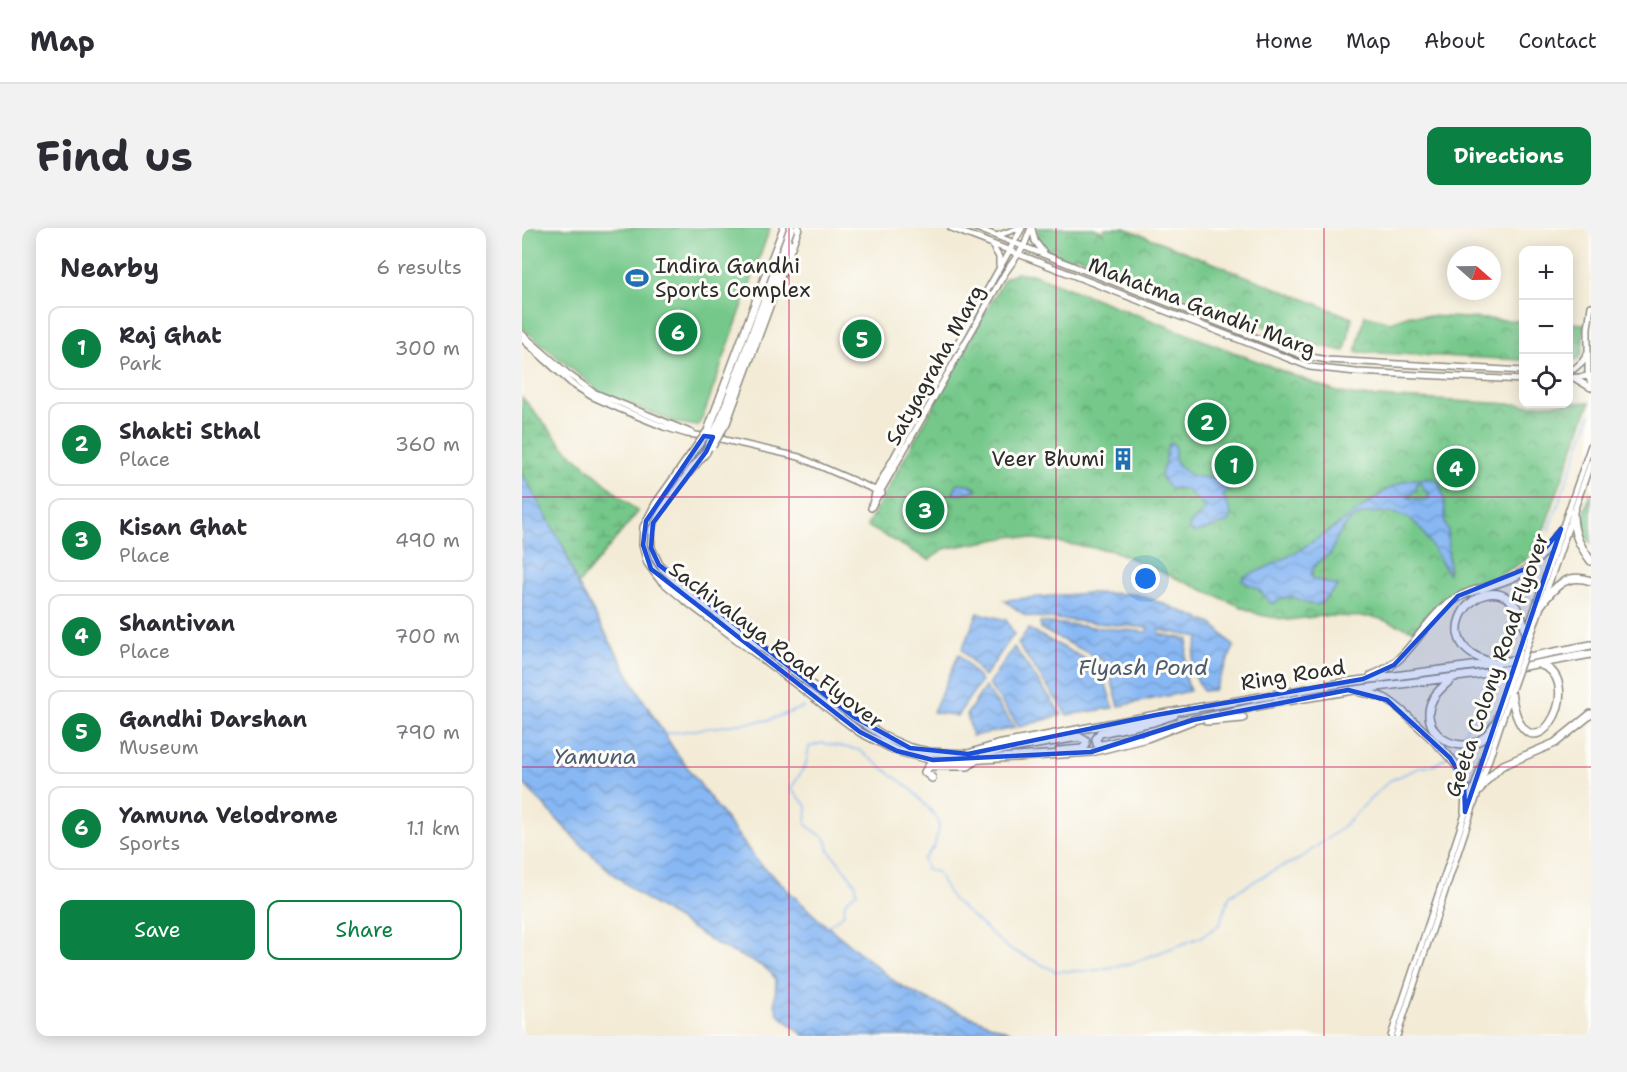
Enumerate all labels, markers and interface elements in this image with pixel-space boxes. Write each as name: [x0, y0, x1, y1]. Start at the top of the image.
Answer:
text: Map: [30, 22, 95, 60]
text: Home: [1255, 27, 1313, 55]
text: Map: [1346, 27, 1391, 55]
text: About: [1424, 27, 1485, 55]
text: Contact: [1518, 27, 1597, 55]
button: Directions: [1427, 127, 1591, 185]
text: Find us: [36, 128, 193, 184]
north arrow: [1447, 246, 1501, 300]
map controls: [1519, 246, 1573, 408]
button: +: [1519, 246, 1573, 300]
text: Nearby: [60, 250, 159, 285]
street label: Mahatma Gandhi Marg: [1084, 251, 1320, 363]
place label: Indira Gandhi Sports Complex: [655, 252, 810, 304]
text: 6 results: [376, 254, 462, 280]
sports icon: Indira Gandhi Sports Complex: [624, 265, 650, 291]
street label: Satyagraha Marg: [879, 280, 991, 450]
button: −: [1519, 300, 1573, 354]
pin: 6: [658, 310, 698, 354]
pin: 5: [842, 316, 882, 362]
text: Raj Ghat: [119, 321, 222, 350]
text: 1: [77, 335, 86, 361]
text: 300 m: [394, 335, 460, 361]
text: Park: [119, 350, 162, 376]
button: locate: [1519, 354, 1573, 408]
pin: 2: [1188, 400, 1226, 444]
text: Shakti Sthal: [119, 417, 261, 446]
text: 2: [75, 431, 89, 457]
text: 360 m: [395, 431, 460, 457]
pin: 1: [1214, 442, 1254, 488]
place label: Veer Bhumi: [991, 445, 1105, 473]
text: Place: [119, 446, 170, 472]
building icon: Veer Bhumi: [1110, 446, 1136, 472]
pin: 4: [1436, 446, 1476, 490]
pin: 3: [906, 488, 944, 532]
text: Kisan Ghat: [119, 513, 247, 542]
text: 3: [75, 527, 89, 553]
text: 490 m: [395, 527, 460, 553]
street label: Geeta Colony Road Flyover: [1439, 529, 1555, 801]
text: Place: [119, 542, 170, 568]
street label: Sachivalaya Road Flyover: [663, 555, 889, 735]
your location: [1131, 564, 1160, 593]
text: Shantivan: [119, 609, 235, 638]
text: 4: [75, 623, 89, 649]
text: 700 m: [395, 623, 460, 649]
text: Place: [119, 638, 170, 664]
water label: Flyash Pond: [1078, 653, 1208, 682]
street label: Ring Road: [1239, 653, 1347, 697]
text: Gandhi Darshan: [119, 705, 307, 734]
text: 5: [75, 719, 88, 745]
text: 790 m: [395, 719, 460, 745]
text: Museum: [119, 734, 199, 760]
water label: Yamuna: [553, 742, 637, 771]
text: Yamuna Velodrome: [119, 801, 338, 830]
text: 6: [75, 815, 89, 841]
text: 1.1 km: [406, 815, 460, 841]
text: Sports: [119, 830, 180, 856]
button: Save: [60, 900, 255, 960]
button: Share: [267, 900, 462, 960]

